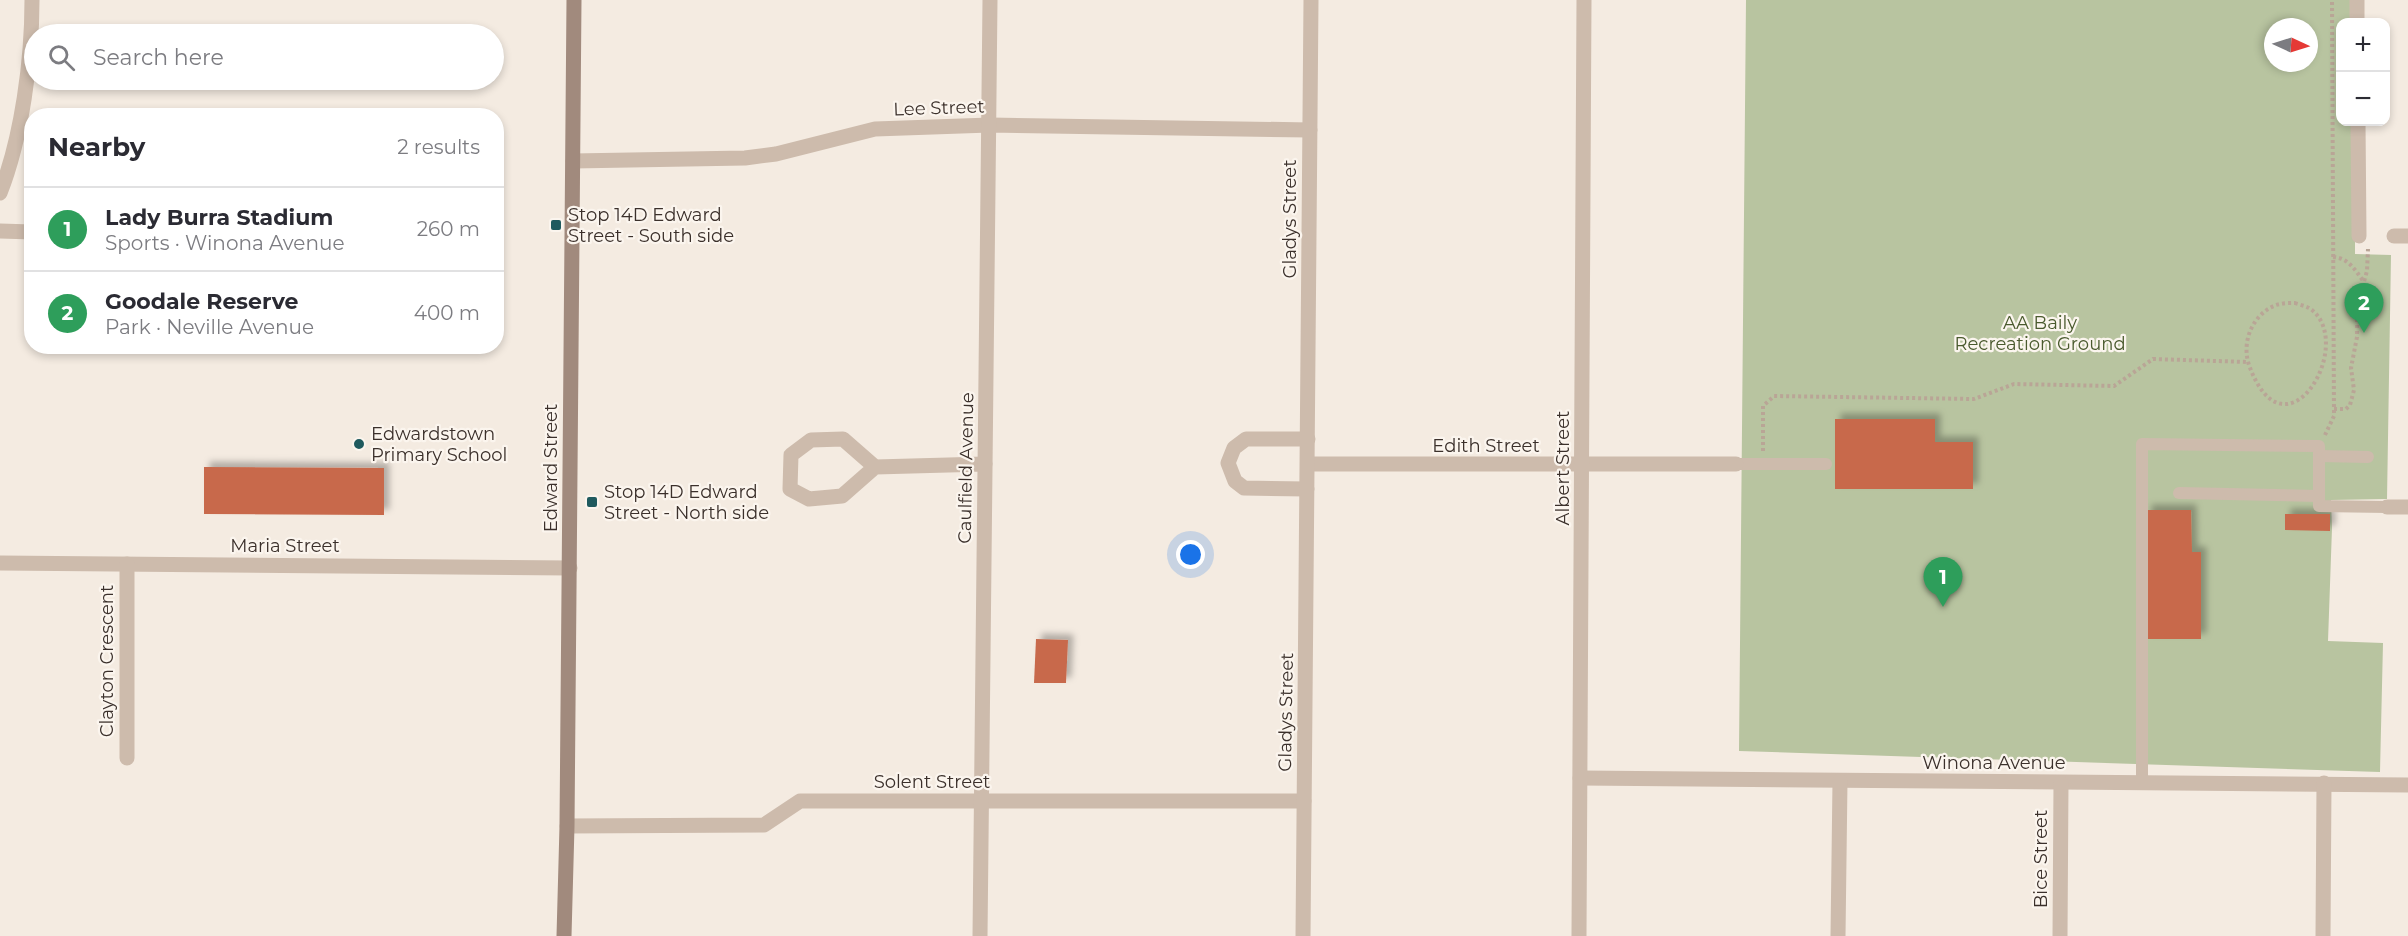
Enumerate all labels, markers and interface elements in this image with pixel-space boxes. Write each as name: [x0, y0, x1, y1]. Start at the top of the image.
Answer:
north arrow: [2264, 18, 2318, 72]
map controls: [2336, 18, 2390, 126]
button: +: [2336, 18, 2390, 72]
search box: [24, 24, 504, 90]
icon: search: [45, 41, 78, 74]
text: Search here: [93, 44, 224, 71]
button: −: [2336, 72, 2390, 126]
street label: Lee Street: [893, 95, 985, 121]
text: Nearby: [48, 131, 145, 163]
text: 2 results: [397, 135, 480, 159]
street label: Gladys Street: [1279, 159, 1301, 279]
text: Lady Burra Stadium: [105, 204, 333, 231]
place label: Stop 14D Edward Street - South side: [568, 204, 734, 247]
text: 1: [64, 217, 71, 241]
text: 260 m: [417, 217, 480, 241]
marker: Stop 14D Edward Street - South side: [549, 218, 563, 232]
text: Sports · Winona Avenue: [105, 231, 344, 255]
pin: 2: [2344, 284, 2384, 333]
text: Goodale Reserve: [105, 288, 298, 315]
text: 2: [62, 301, 73, 325]
text: 400 m: [414, 301, 480, 325]
park label: AA Baily Recreation Ground: [1954, 312, 2126, 355]
text: Park · Neville Avenue: [105, 315, 314, 339]
street label: Caulfield Avenue: [954, 392, 978, 544]
street label: Edward Street: [540, 404, 562, 532]
street label: Albert Street: [1552, 411, 1574, 525]
place label: Edwardstown Primary School: [371, 423, 507, 466]
street label: Edith Street: [1432, 435, 1540, 457]
marker: Edwardstown Primary School: [352, 437, 366, 451]
place label: Stop 14D Edward Street - North side: [604, 481, 769, 524]
marker: Stop 14D Edward Street - North side: [585, 495, 599, 509]
street label: Maria Street: [230, 535, 340, 557]
your location: [1176, 540, 1205, 569]
pin: 1: [1924, 558, 1962, 607]
street label: Clayton Crescent: [96, 585, 118, 737]
street label: Gladys Street: [1274, 652, 1298, 772]
street label: Winona Avenue: [1922, 752, 2066, 774]
street label: Solent Street: [874, 771, 990, 793]
street label: Bice Street: [2030, 810, 2052, 908]

